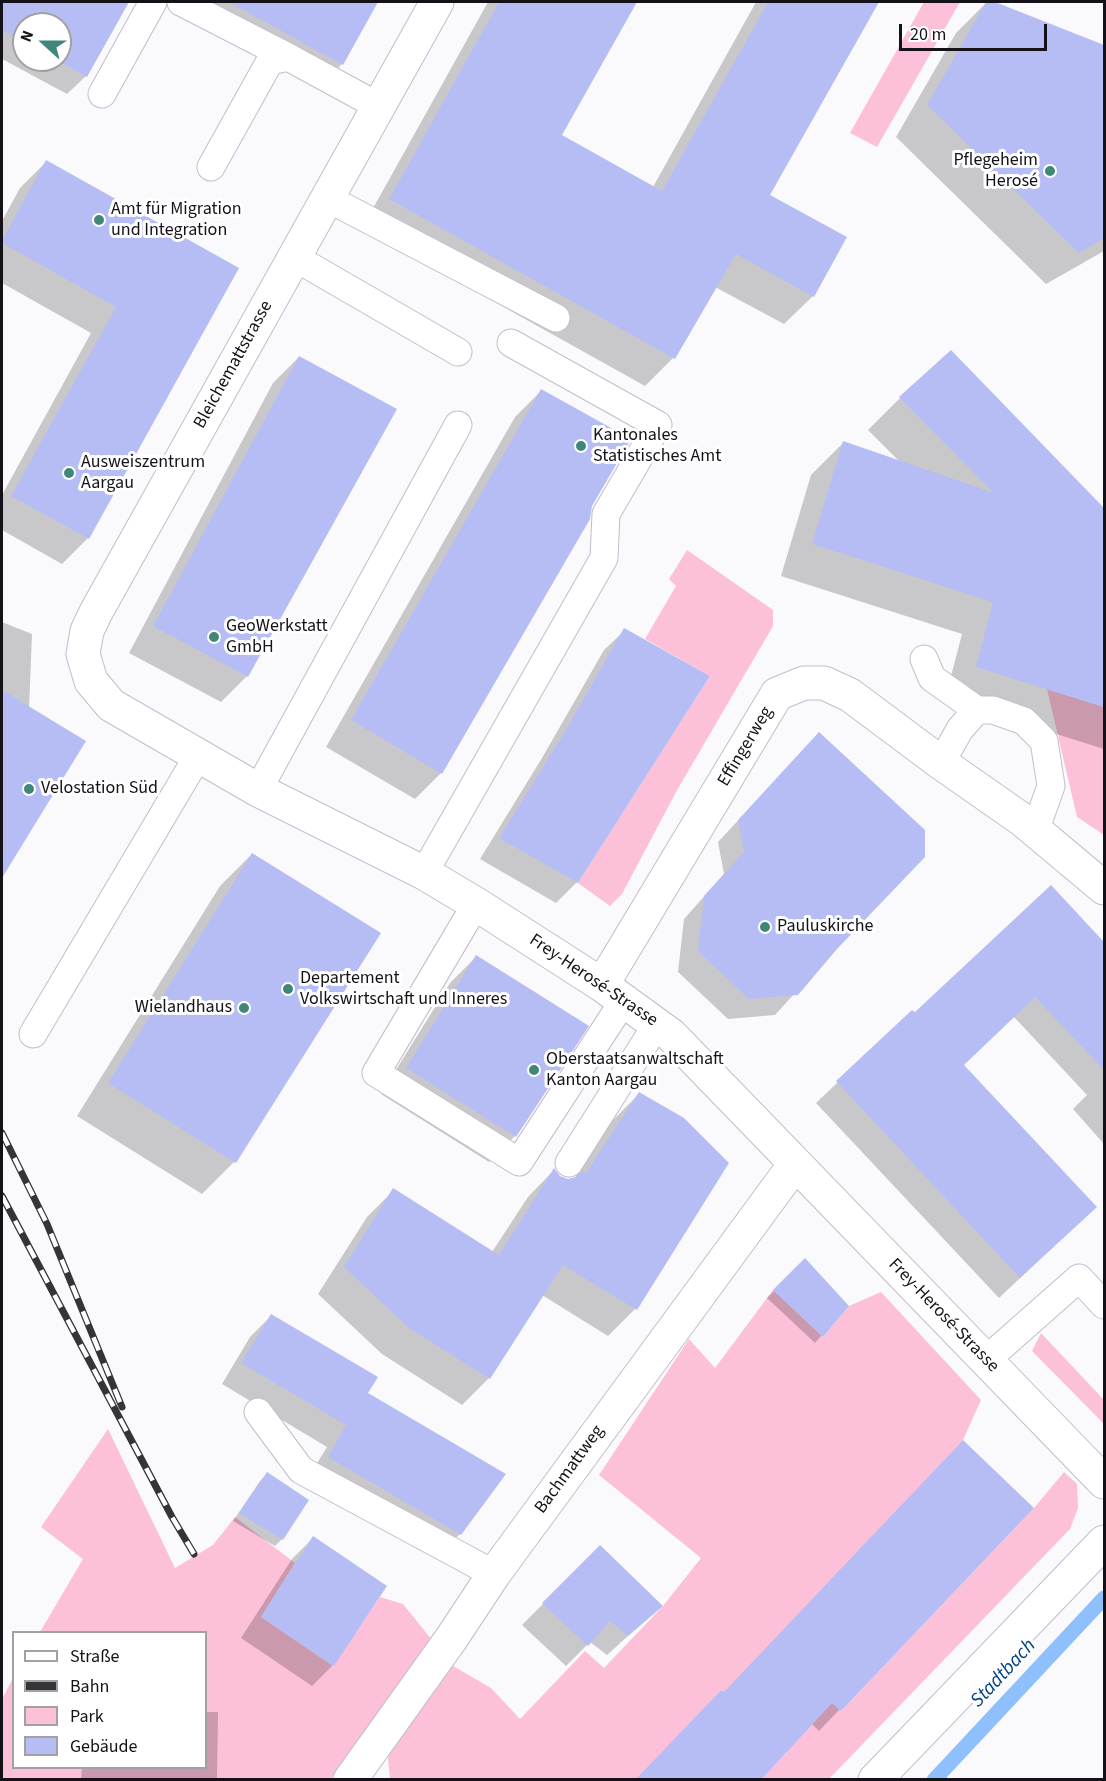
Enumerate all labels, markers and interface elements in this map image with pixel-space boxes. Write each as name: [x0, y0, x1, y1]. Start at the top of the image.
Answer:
north arrow: [12, 12, 72, 72]
scale bar: [902, 12, 1050, 50]
text: 20 m: [910, 22, 946, 47]
text: N: [15, 27, 39, 45]
place label: Pflegeheim Herosé: [953, 150, 1038, 192]
marker: Pflegeheim Herosé: [1043, 164, 1057, 178]
place label: Amt für Migration und Integration: [111, 199, 242, 242]
marker: Amt für Migration und Integration: [92, 213, 106, 227]
street label: Bleichemattstrasse: [190, 297, 278, 433]
place label: Kantonales Statistisches Amt: [593, 425, 721, 468]
marker: Kantonales Statistisches Amt: [574, 439, 588, 453]
place label: Ausweiszentrum Aargau: [81, 452, 205, 494]
marker: Ausweiszentrum Aargau: [62, 466, 76, 480]
place label: GeoWerkstatt GmbH: [226, 616, 328, 658]
marker: GeoWerkstatt GmbH: [207, 630, 221, 644]
street label: Effingerweg: [714, 703, 778, 791]
place label: Velostation Süd: [41, 778, 158, 800]
marker: Velostation Süd: [22, 782, 36, 796]
place label: Pauluskirche: [777, 916, 874, 938]
marker: Pauluskirche: [758, 920, 772, 934]
street label: Frey-Herosé-Strasse: [525, 930, 661, 1032]
place label: Departement Volkswirtschaft und Inneres: [300, 968, 507, 1010]
marker: Departement Volkswirtschaft und Inneres: [281, 982, 295, 996]
place label: Wielandhaus: [135, 997, 232, 1019]
marker: Wielandhaus: [237, 1001, 251, 1015]
place label: Oberstaatsanwaltschaft Kanton Aargau: [546, 1049, 724, 1092]
marker: Oberstaatsanwaltschaft Kanton Aargau: [527, 1063, 541, 1077]
street label: Frey-Herosé-Strasse: [883, 1254, 1003, 1378]
street label: Bachmattweg: [531, 1422, 609, 1518]
legend: [12, 1631, 207, 1769]
water label: Stadtbach: [966, 1635, 1042, 1713]
text: Straße: [70, 1644, 119, 1669]
text: Bahn: [70, 1674, 109, 1699]
text: Park: [70, 1704, 104, 1729]
text: Gebäude: [70, 1734, 138, 1759]

